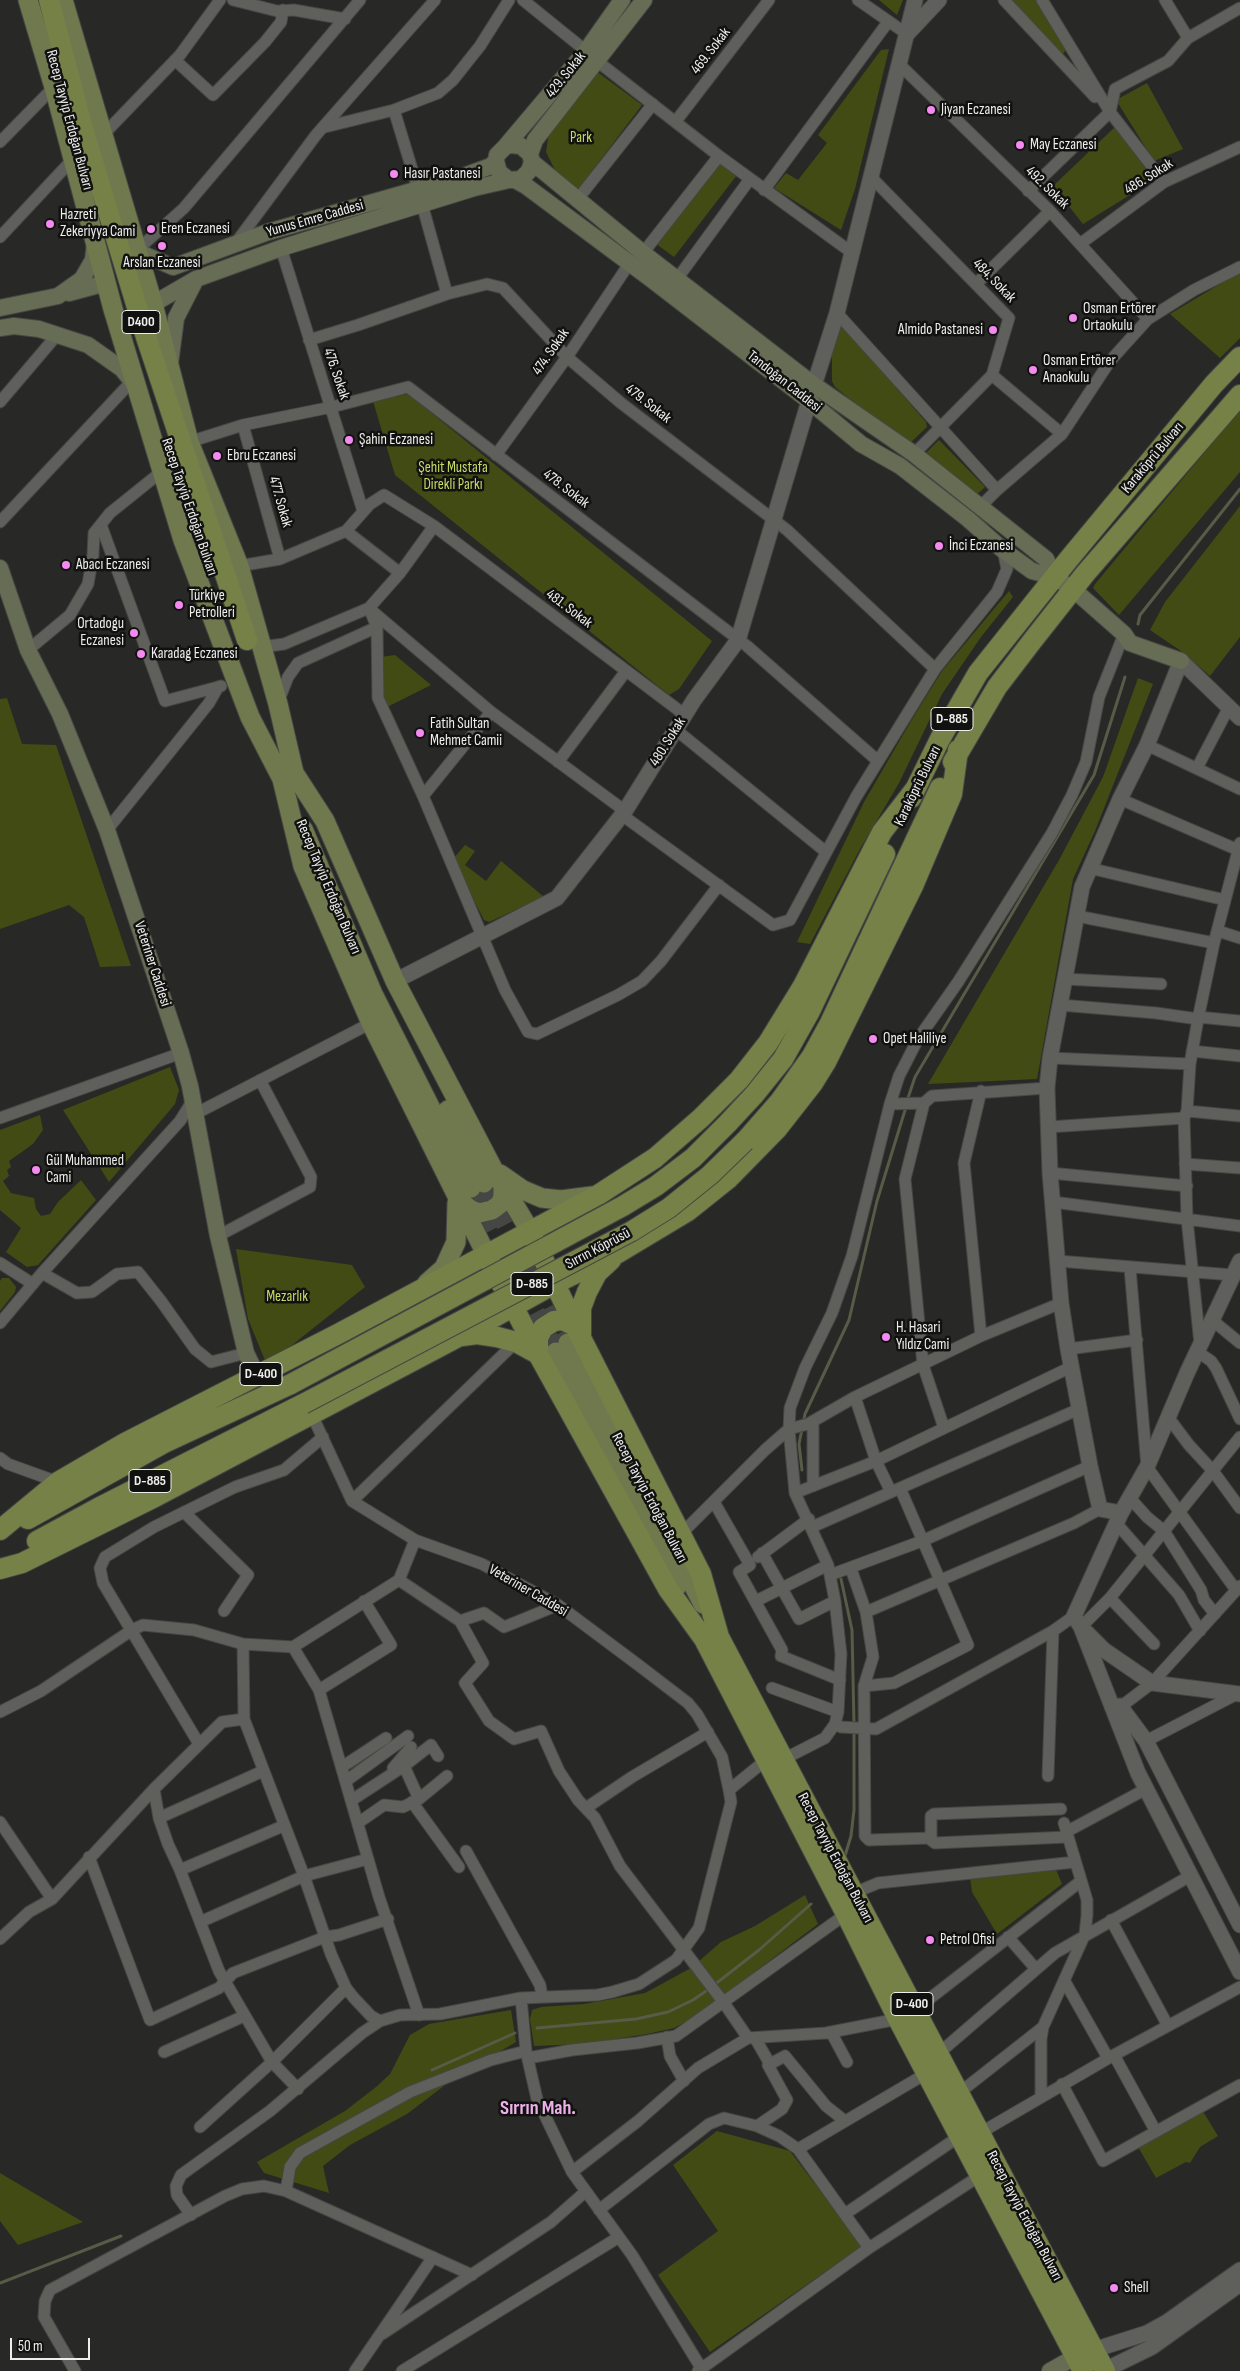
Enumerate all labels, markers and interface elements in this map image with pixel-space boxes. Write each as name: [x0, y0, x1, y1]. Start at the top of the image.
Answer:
street label: 469. Sokak: [687, 24, 735, 78]
street label: Recep Tayyip Erdoğan Bulvarı: [42, 48, 96, 192]
street label: 429. Sokak: [542, 48, 590, 102]
place label: Jiyan Eczanesi: [941, 101, 1011, 119]
marker: Jiyan Eczanesi: [925, 104, 937, 116]
park label: Park: [570, 129, 592, 147]
place label: May Eczanesi: [1030, 136, 1097, 154]
marker: May Eczanesi: [1014, 139, 1026, 151]
street label: 486. Sokak: [1121, 155, 1177, 199]
street label: 492. Sokak: [1021, 163, 1073, 213]
place label: Hasır Pastanesi: [404, 165, 480, 183]
marker: Hasır Pastanesi: [388, 168, 400, 180]
street label: Yunus Emre Caddesi: [264, 197, 366, 241]
place label: Hazreti Zekeriyya Cami: [60, 206, 135, 241]
marker: Hazreti Zekeriyya Cami: [44, 218, 56, 230]
place label: Eren Eczanesi: [161, 220, 230, 238]
marker: Eren Eczanesi: [145, 223, 157, 235]
marker: Arslan Eczanesi: [156, 240, 168, 252]
place label: Arslan Eczanesi: [123, 254, 201, 272]
street label: 484. Sokak: [969, 255, 1019, 307]
place label: Osman Ertörer Ortaokulu: [1083, 300, 1156, 335]
road number: D400: [122, 311, 160, 334]
marker: Osman Ertörer Ortaokulu: [1067, 312, 1079, 324]
place label: Almido Pastanesi: [898, 321, 983, 339]
marker: Almido Pastanesi: [987, 324, 999, 336]
street label: 474. Sokak: [528, 325, 574, 379]
street label: 476. Sokak: [319, 346, 353, 402]
street label: Tandoğan Caddesi: [743, 347, 825, 417]
place label: Osman Ertörer Anaokulu: [1043, 352, 1116, 387]
marker: Osman Ertörer Anaokulu: [1027, 364, 1039, 376]
street label: 479. Sokak: [621, 380, 675, 428]
street label: Karaköprü Bulvarı: [1118, 419, 1188, 497]
place label: Şahin Eczanesi: [359, 431, 433, 449]
marker: Şahin Eczanesi: [343, 434, 355, 446]
street label: Recep Tayyip Erdoğan Bulvarı: [157, 436, 221, 578]
place label: Ebru Eczanesi: [227, 447, 296, 465]
marker: Ebru Eczanesi: [211, 450, 223, 462]
park label: Şehit Mustafa Direkli Parkı: [418, 459, 488, 494]
street label: 478. Sokak: [539, 466, 593, 512]
street label: 477. Sokak: [264, 475, 296, 529]
place label: İnci Eczanesi: [949, 537, 1013, 555]
marker: İnci Eczanesi: [933, 540, 945, 552]
place label: Abacı Eczanesi: [76, 556, 149, 574]
marker: Abacı Eczanesi: [60, 559, 72, 571]
street label: 481. Sokak: [542, 586, 596, 632]
place label: Türkiye Petrolleri: [189, 587, 235, 622]
marker: Türkiye Petrolleri: [173, 599, 185, 611]
place label: Ortadogu Eczanesi: [77, 615, 124, 650]
marker: Ortadogu Eczanesi: [128, 627, 140, 639]
place label: Karadag Eczanesi: [151, 645, 237, 663]
marker: Karadag Eczanesi: [135, 648, 147, 660]
road number: D-885: [931, 708, 973, 731]
street label: 480. Sokak: [646, 714, 690, 770]
place label: Fatih Sultan Mehmet Camii: [430, 715, 502, 750]
marker: Fatih Sultan Mehmet Camii: [414, 727, 426, 739]
street label: Karaköprü Bulvarı: [891, 743, 945, 829]
street label: Recep Tayyip Erdoğan Bulvarı: [292, 817, 364, 957]
street label: Veteriner Caddesi: [130, 919, 174, 1009]
place label: Opet Haliliye: [883, 1030, 946, 1048]
marker: Opet Haliliye: [867, 1033, 879, 1045]
place label: Gül Muhammed Cami: [46, 1152, 124, 1187]
marker: Gül Muhammed Cami: [30, 1164, 42, 1176]
street label: Sırrın Köprüsü: [563, 1224, 633, 1274]
road number: D-885: [511, 1272, 553, 1296]
park label: Mezarlık: [266, 1288, 308, 1306]
place label: H. Hasari Yıldız Cami: [896, 1319, 949, 1354]
marker: H. Hasari Yıldız Cami: [880, 1331, 892, 1343]
road number: D-400: [240, 1362, 282, 1386]
street label: Recep Tayyip Erdoğan Bulvarı: [607, 1430, 691, 1566]
road number: D-885: [129, 1470, 171, 1492]
street label: Veteriner Caddesi: [485, 1561, 571, 1621]
street label: Recep Tayyip Erdoğan Bulvarı: [793, 1790, 877, 1926]
place label: Petrol Ofisi: [940, 1931, 994, 1949]
marker: Petrol Ofisi: [924, 1934, 936, 1946]
road number: D-400: [891, 1992, 933, 2016]
district label: Sırrın Mah.: [500, 2097, 576, 2121]
street label: Recep Tayyip Erdoğan Bulvarı: [982, 2148, 1066, 2284]
place label: Shell: [1124, 2279, 1148, 2297]
marker: Shell: [1108, 2282, 1120, 2294]
scale bar: [12, 2328, 92, 2360]
text: 50 m: [18, 2337, 43, 2356]

